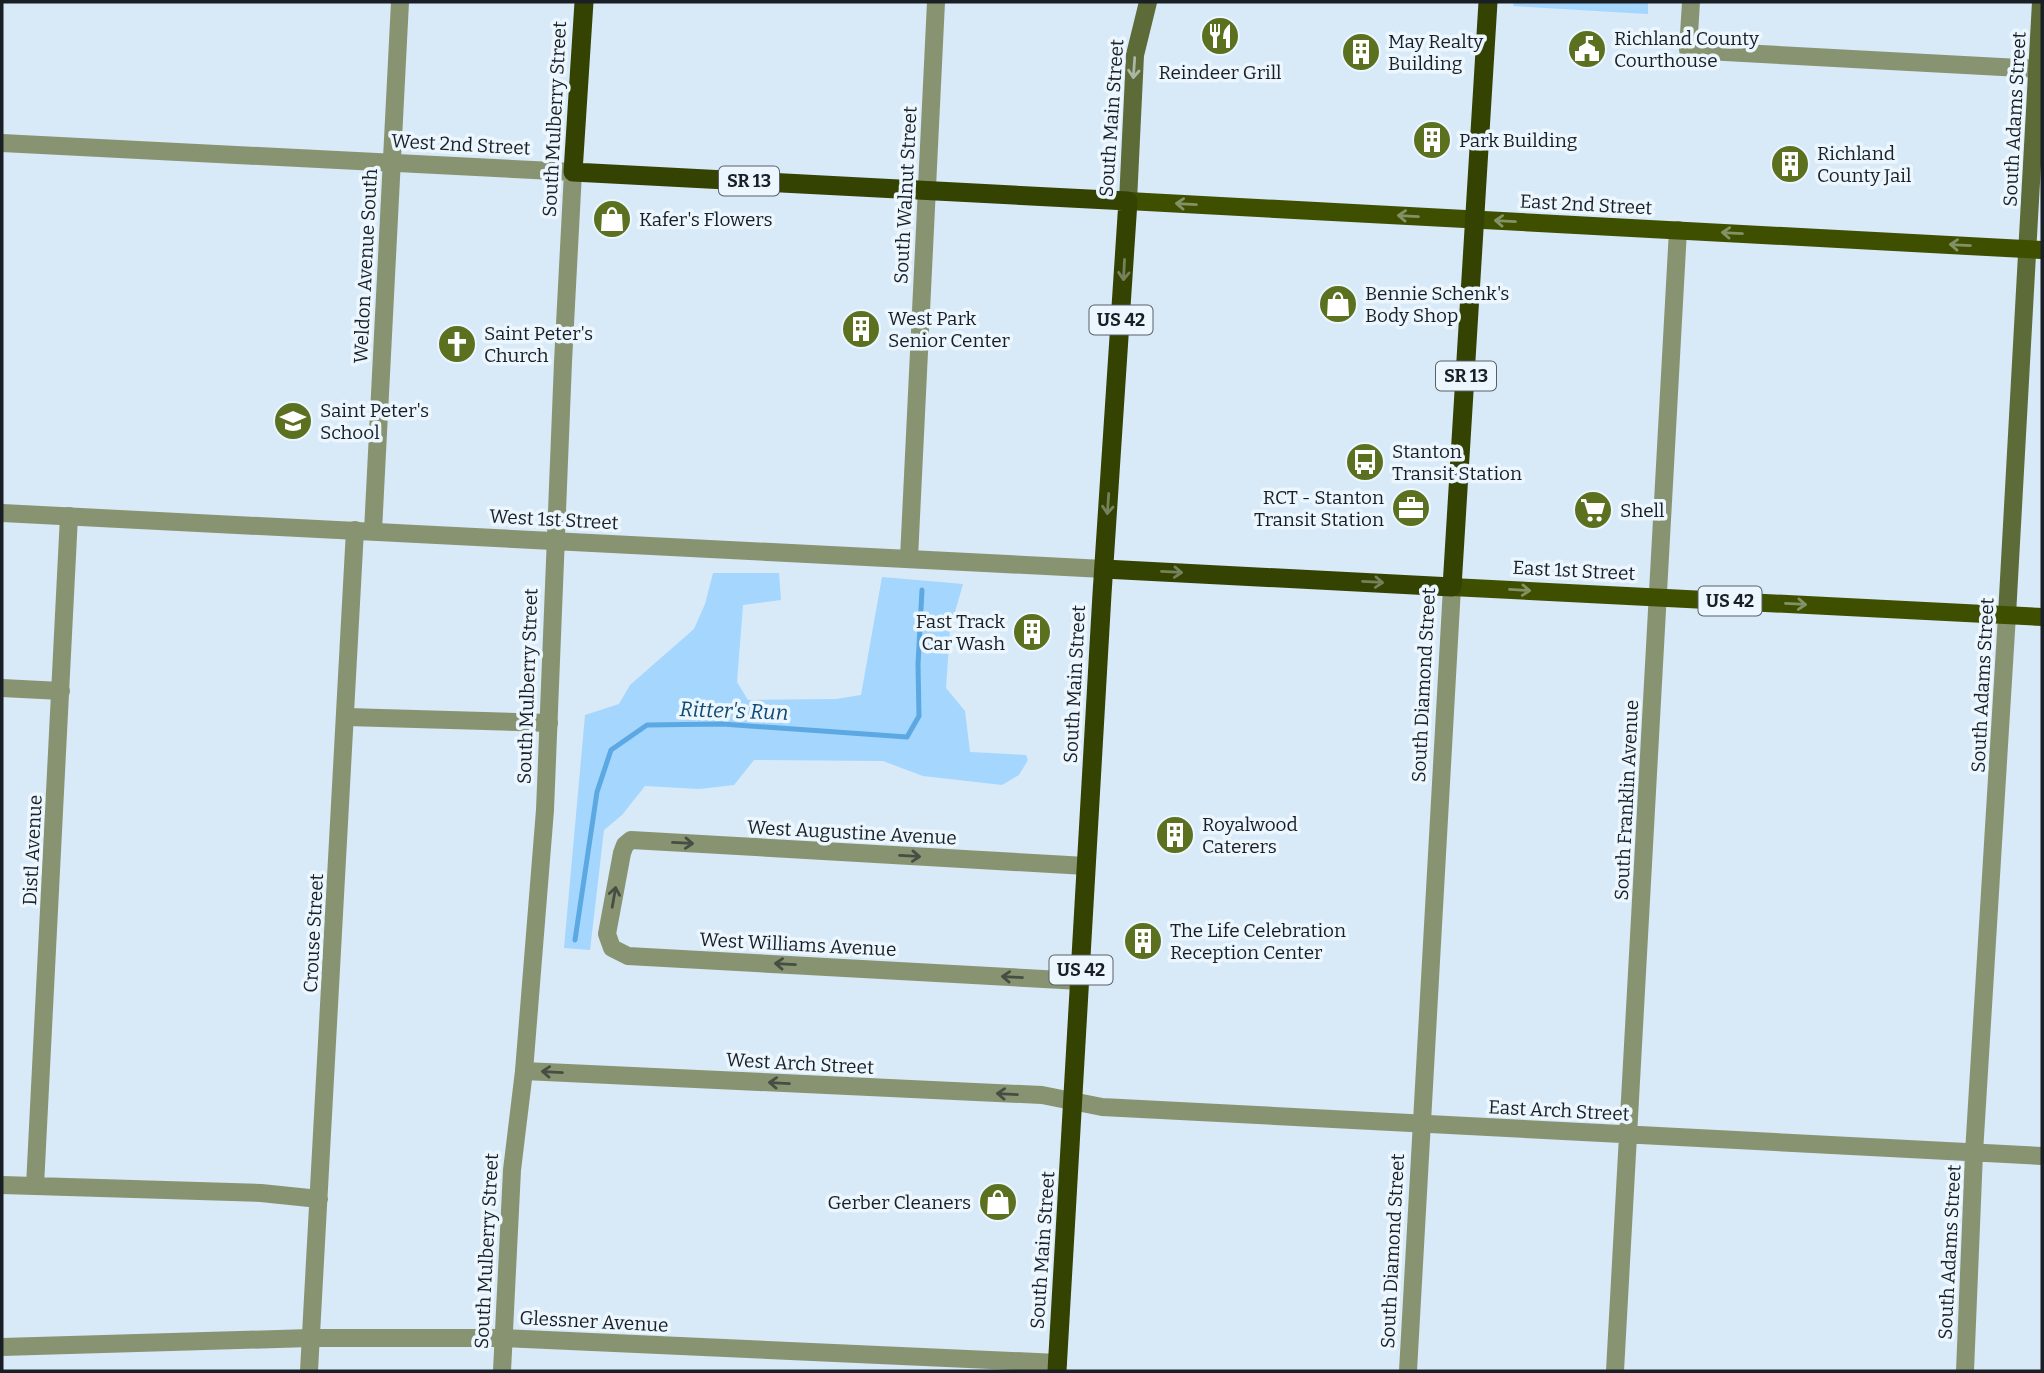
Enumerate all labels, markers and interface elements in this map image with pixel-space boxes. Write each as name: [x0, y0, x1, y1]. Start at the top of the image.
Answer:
restaurant icon: Reindeer Grill: [1199, 15, 1241, 57]
street label: South Mulberry Street: [538, 20, 571, 218]
place label: Richland County Courthouse: [1614, 27, 1760, 72]
public building icon: Richland County Courthouse: [1566, 28, 1608, 70]
place label: May Realty Building: [1388, 30, 1484, 75]
building icon: May Realty Building: [1340, 31, 1382, 73]
street label: South Adams Street: [1998, 31, 2031, 207]
street label: South Main Street: [1095, 38, 1129, 198]
one-way arrow: [1128, 57, 1141, 80]
place label: Reindeer Grill: [1158, 61, 1282, 84]
street label: South Walnut Street: [889, 105, 922, 285]
building icon: Park Building: [1411, 119, 1453, 161]
street label: West 2nd Street: [391, 129, 531, 160]
place label: Park Building: [1459, 129, 1578, 152]
place label: Richland County Jail: [1817, 142, 1911, 187]
building icon: Richland County Jail: [1769, 143, 1811, 185]
road number: SR 13: [719, 166, 779, 196]
street label: Weldon Avenue South: [349, 168, 382, 364]
street label: East 2nd Street: [1519, 190, 1653, 219]
shop icon: Kafer's Flowers: [591, 198, 633, 240]
one-way arrow: [1175, 198, 1198, 211]
place label: Kafer's Flowers: [639, 208, 773, 231]
one-way arrow: [1397, 209, 1420, 222]
one-way arrow: [1494, 214, 1517, 227]
one-way arrow: [1722, 226, 1744, 239]
one-way arrow: [1948, 239, 1971, 252]
one-way arrow: [1117, 258, 1130, 281]
place label: Bennie Schenk's Body Shop: [1365, 282, 1509, 327]
shop icon: Bennie Schenk's Body Shop: [1317, 283, 1359, 325]
road number: US 42: [1090, 306, 1152, 334]
place label: West Park Senior Center: [888, 307, 1011, 352]
building icon: West Park Senior Center: [840, 308, 882, 350]
place label: Saint Peter's Church: [484, 322, 593, 367]
church icon: Saint Peter's Church: [436, 323, 478, 365]
road number: SR 13: [1436, 362, 1496, 390]
place label: Saint Peter's School: [320, 399, 429, 444]
school or university icon: Saint Peter's School: [272, 400, 314, 442]
place label: Stanton Transit Station: [1392, 440, 1522, 485]
bus stop icon: Stanton Transit Station: [1344, 441, 1386, 483]
place label: RCT - Stanton Transit Station: [1254, 486, 1384, 531]
office icon: RCT - Stanton Transit Station: [1390, 487, 1432, 529]
supermarket icon: Shell: [1572, 489, 1614, 531]
one-way arrow: [1101, 492, 1114, 515]
place label: Shell: [1620, 499, 1665, 522]
street label: West 1st Street: [489, 505, 619, 534]
street label: East 1st Street: [1512, 556, 1636, 585]
one-way arrow: [1160, 566, 1183, 579]
one-way arrow: [1361, 576, 1384, 589]
one-way arrow: [1508, 584, 1531, 597]
road number: US 42: [1698, 586, 1762, 616]
street label: South Diamond Street: [1407, 587, 1440, 783]
street label: South Mulberry Street: [513, 588, 542, 784]
street label: South Adams Street: [1966, 597, 1999, 773]
one-way arrow: [1784, 598, 1807, 611]
street label: South Main Street: [1059, 604, 1090, 764]
place label: Fast Track Car Wash: [916, 610, 1005, 655]
building icon: Fast Track Car Wash: [1011, 611, 1053, 653]
water label: Ritter's Run: [679, 696, 789, 726]
street label: South Franklin Avenue: [1610, 699, 1643, 901]
street label: Distl Avenue: [18, 794, 47, 906]
place label: Royalwood Caterers: [1202, 813, 1298, 858]
building icon: Royalwood Caterers: [1154, 814, 1196, 856]
street label: West Augustine Avenue: [747, 816, 957, 849]
one-way arrow: [671, 837, 694, 850]
one-way arrow: [899, 850, 922, 863]
street label: Crouse Street: [299, 873, 328, 993]
one-way arrow: [608, 886, 621, 909]
place label: The Life Celebration Reception Center: [1170, 919, 1346, 964]
building icon: The Life Celebration Reception Center: [1122, 920, 1164, 962]
street label: West Williams Avenue: [699, 928, 897, 961]
road number: US 42: [1050, 956, 1112, 985]
one-way arrow: [774, 958, 797, 971]
one-way arrow: [1001, 970, 1024, 983]
street label: West Arch Street: [726, 1048, 875, 1079]
one-way arrow: [541, 1066, 564, 1079]
one-way arrow: [769, 1076, 791, 1089]
one-way arrow: [995, 1087, 1018, 1100]
street label: East Arch Street: [1488, 1095, 1630, 1126]
street label: South Mulberry Street: [470, 1152, 503, 1350]
street label: South Diamond Street: [1376, 1153, 1409, 1349]
street label: South Adams Street: [1933, 1164, 1966, 1340]
street label: South Main Street: [1026, 1170, 1060, 1330]
shop icon: Gerber Cleaners: [977, 1181, 1019, 1223]
place label: Gerber Cleaners: [827, 1191, 971, 1214]
street label: Glessner Avenue: [519, 1306, 669, 1337]

